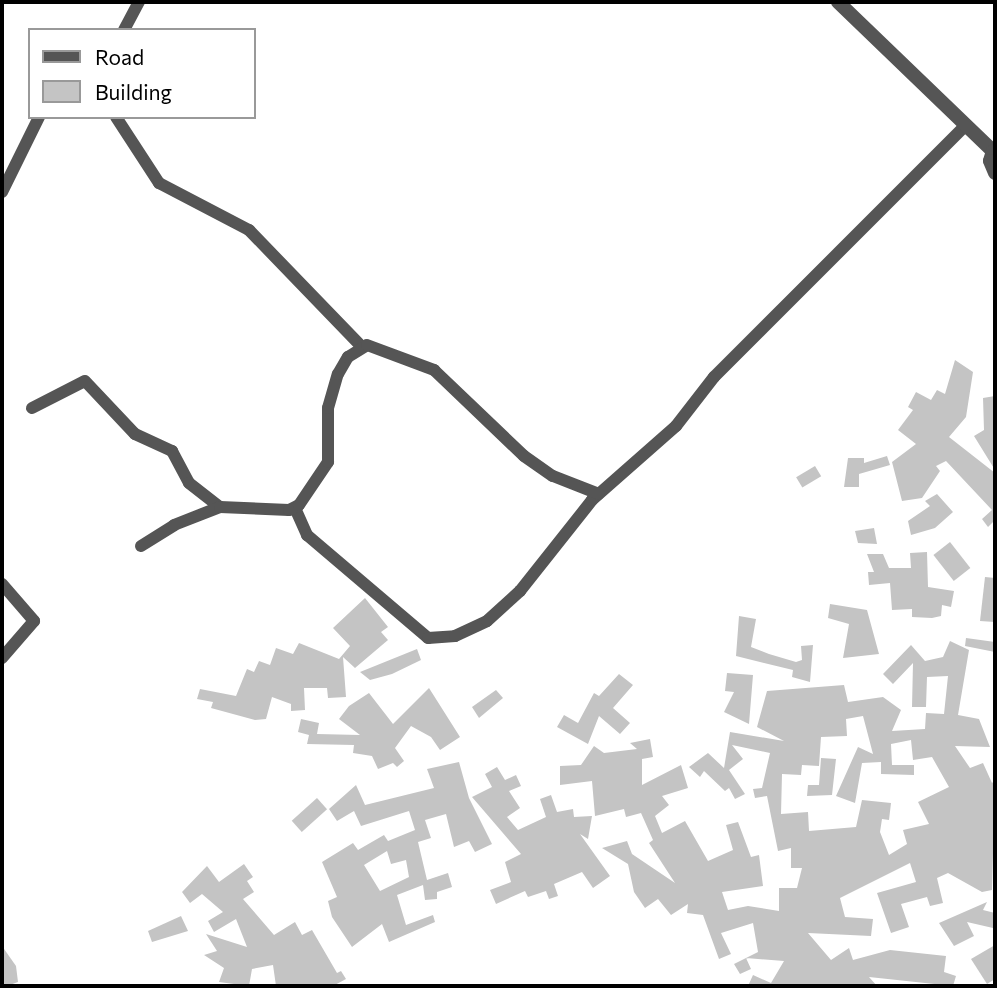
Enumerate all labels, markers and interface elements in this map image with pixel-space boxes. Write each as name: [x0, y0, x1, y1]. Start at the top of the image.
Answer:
legend: [28, 28, 256, 119]
text: Road: [95, 44, 144, 69]
text: Building: [95, 79, 172, 104]

